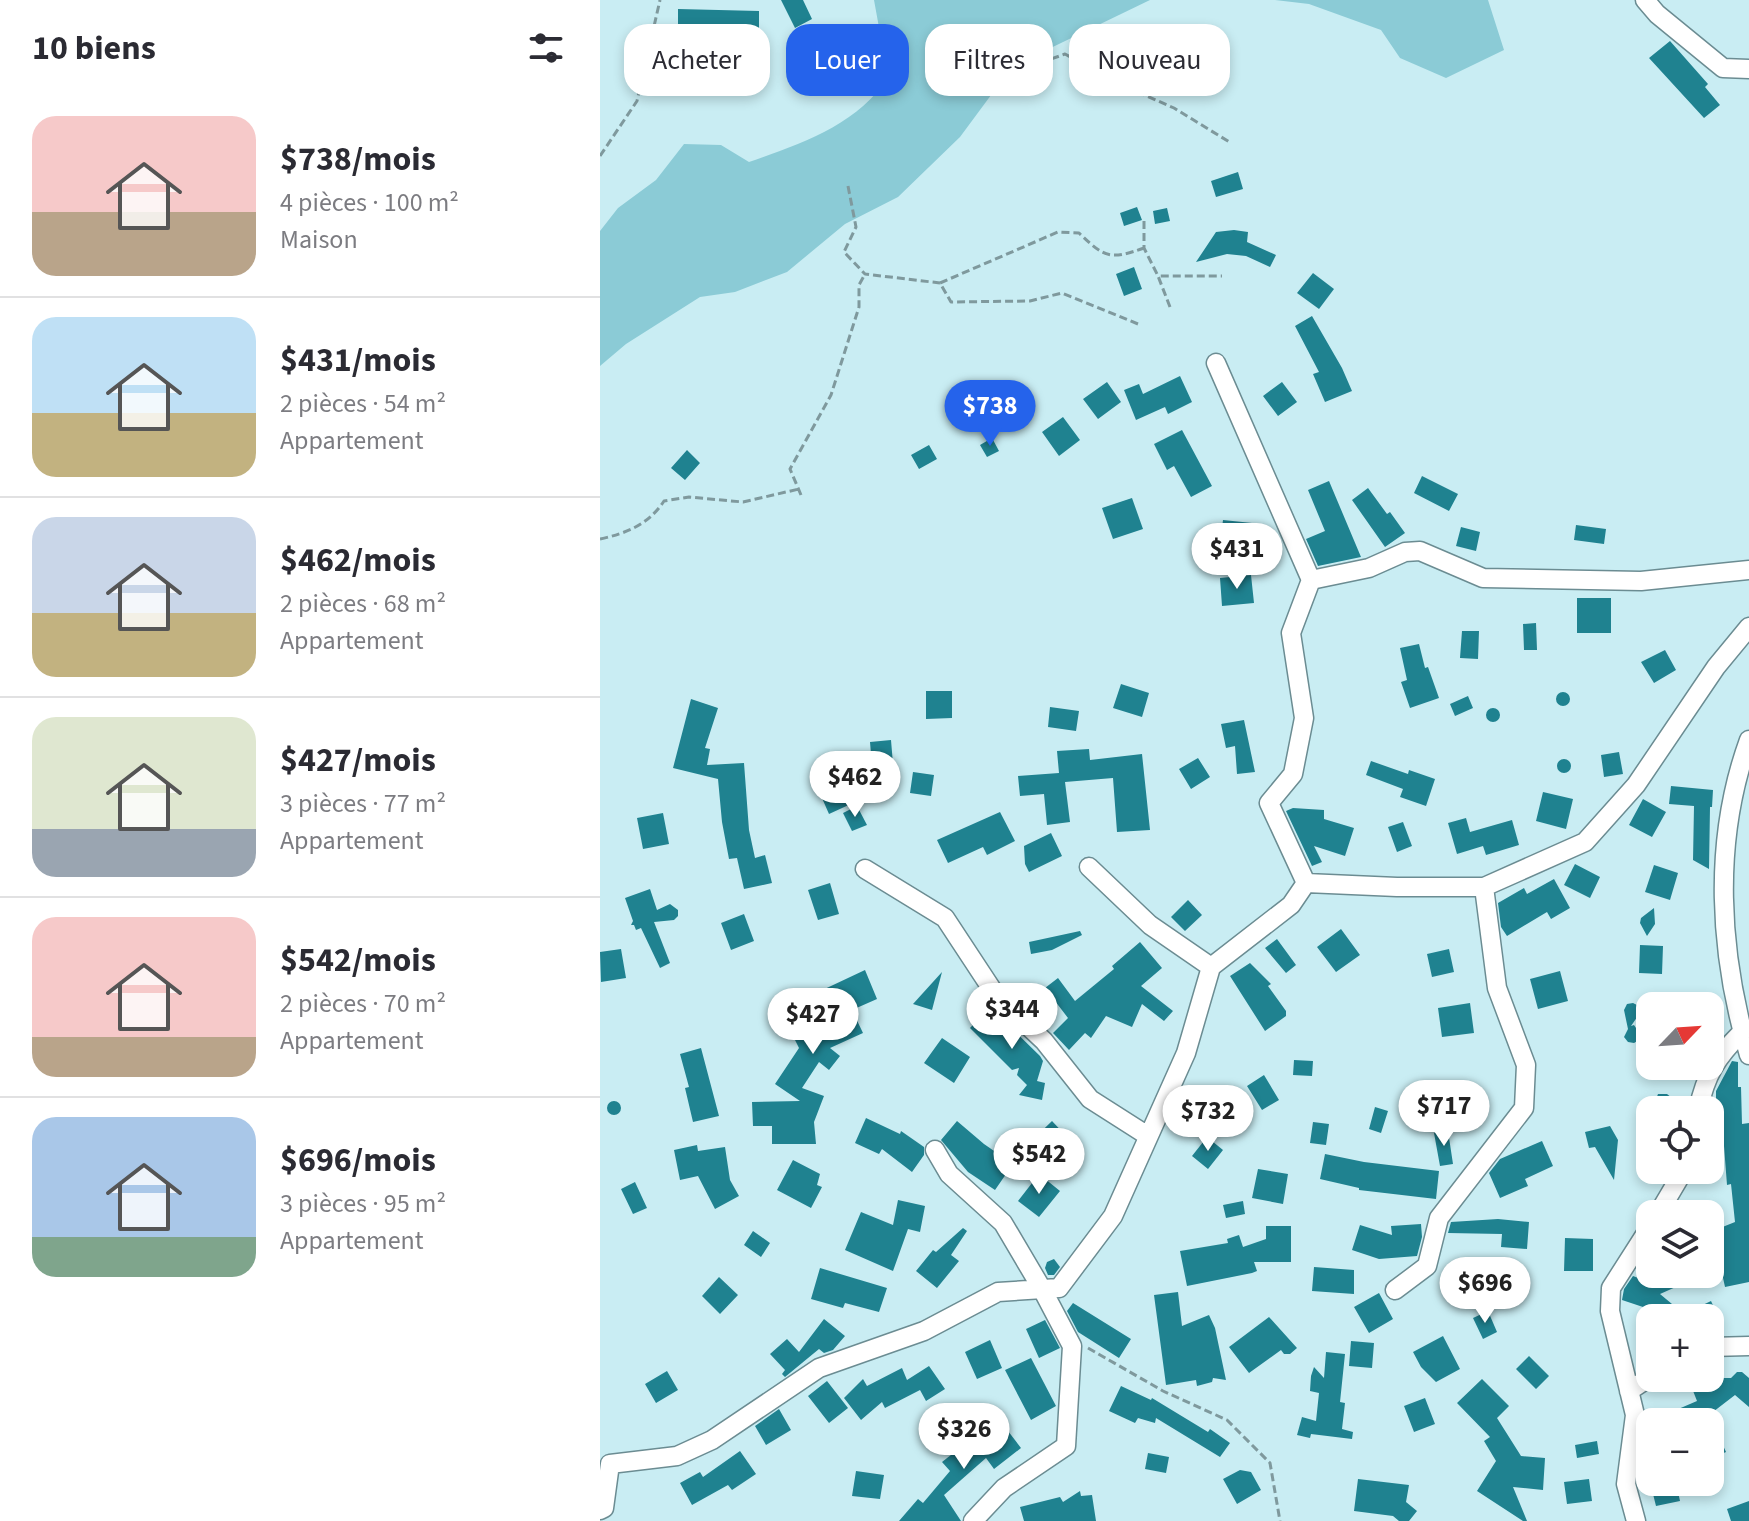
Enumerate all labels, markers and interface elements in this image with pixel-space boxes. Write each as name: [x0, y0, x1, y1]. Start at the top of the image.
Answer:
text: 10 biens: [32, 24, 156, 73]
chip: Acheter: [624, 24, 770, 96]
chip: Louer: [786, 24, 909, 96]
chip: Filtres: [925, 24, 1053, 96]
chip: Nouveau: [1069, 24, 1230, 96]
icon: filters: [524, 26, 568, 70]
text: $738/mois: [280, 135, 436, 184]
icon: home: [96, 148, 192, 244]
text: 4 pièces · 100 m²: [280, 184, 459, 221]
text: Maison: [280, 221, 358, 258]
text: $431/mois: [280, 336, 436, 385]
icon: home: [96, 349, 192, 445]
pin: $738: [943, 380, 1037, 448]
text: 2 pièces · 54 m²: [280, 385, 446, 422]
text: $738: [963, 387, 1017, 424]
text: Appartement: [280, 422, 424, 459]
pin: $431: [1190, 523, 1284, 591]
text: $431: [1210, 530, 1264, 567]
text: $462/mois: [280, 536, 436, 585]
icon: home: [96, 549, 192, 645]
text: 2 pièces · 68 m²: [280, 585, 446, 622]
text: Appartement: [280, 622, 424, 659]
text: $427/mois: [280, 736, 436, 785]
icon: home: [96, 749, 192, 845]
pin: $462: [808, 751, 902, 819]
text: $462: [828, 758, 882, 795]
text: 3 pièces · 77 m²: [280, 785, 446, 822]
text: Appartement: [280, 822, 424, 859]
text: $542/mois: [280, 936, 436, 985]
icon: home: [96, 949, 192, 1045]
pin: $344: [965, 983, 1059, 1051]
text: 2 pièces · 70 m²: [280, 985, 446, 1022]
pin: $427: [766, 988, 860, 1056]
text: $344: [985, 990, 1039, 1027]
north arrow: [1636, 992, 1724, 1080]
map controls: [1636, 992, 1724, 1496]
text: $427: [786, 995, 840, 1032]
text: Appartement: [280, 1022, 424, 1059]
pin: $717: [1397, 1080, 1491, 1148]
pin: $732: [1161, 1085, 1255, 1153]
text: $717: [1417, 1087, 1471, 1124]
text: $732: [1181, 1092, 1235, 1129]
button: locate: [1636, 1096, 1724, 1184]
pin: $542: [992, 1128, 1086, 1196]
text: $542: [1012, 1135, 1066, 1172]
text: $696/mois: [280, 1136, 436, 1185]
icon: home: [96, 1149, 192, 1245]
text: 3 pièces · 95 m²: [280, 1185, 446, 1222]
button: layers: [1636, 1200, 1724, 1288]
text: Appartement: [280, 1222, 424, 1259]
pin: $696: [1438, 1257, 1532, 1325]
text: $696: [1458, 1264, 1512, 1301]
button: +: [1636, 1304, 1724, 1392]
pin: $326: [917, 1403, 1011, 1471]
button: −: [1636, 1408, 1724, 1496]
text: $326: [937, 1410, 991, 1447]

